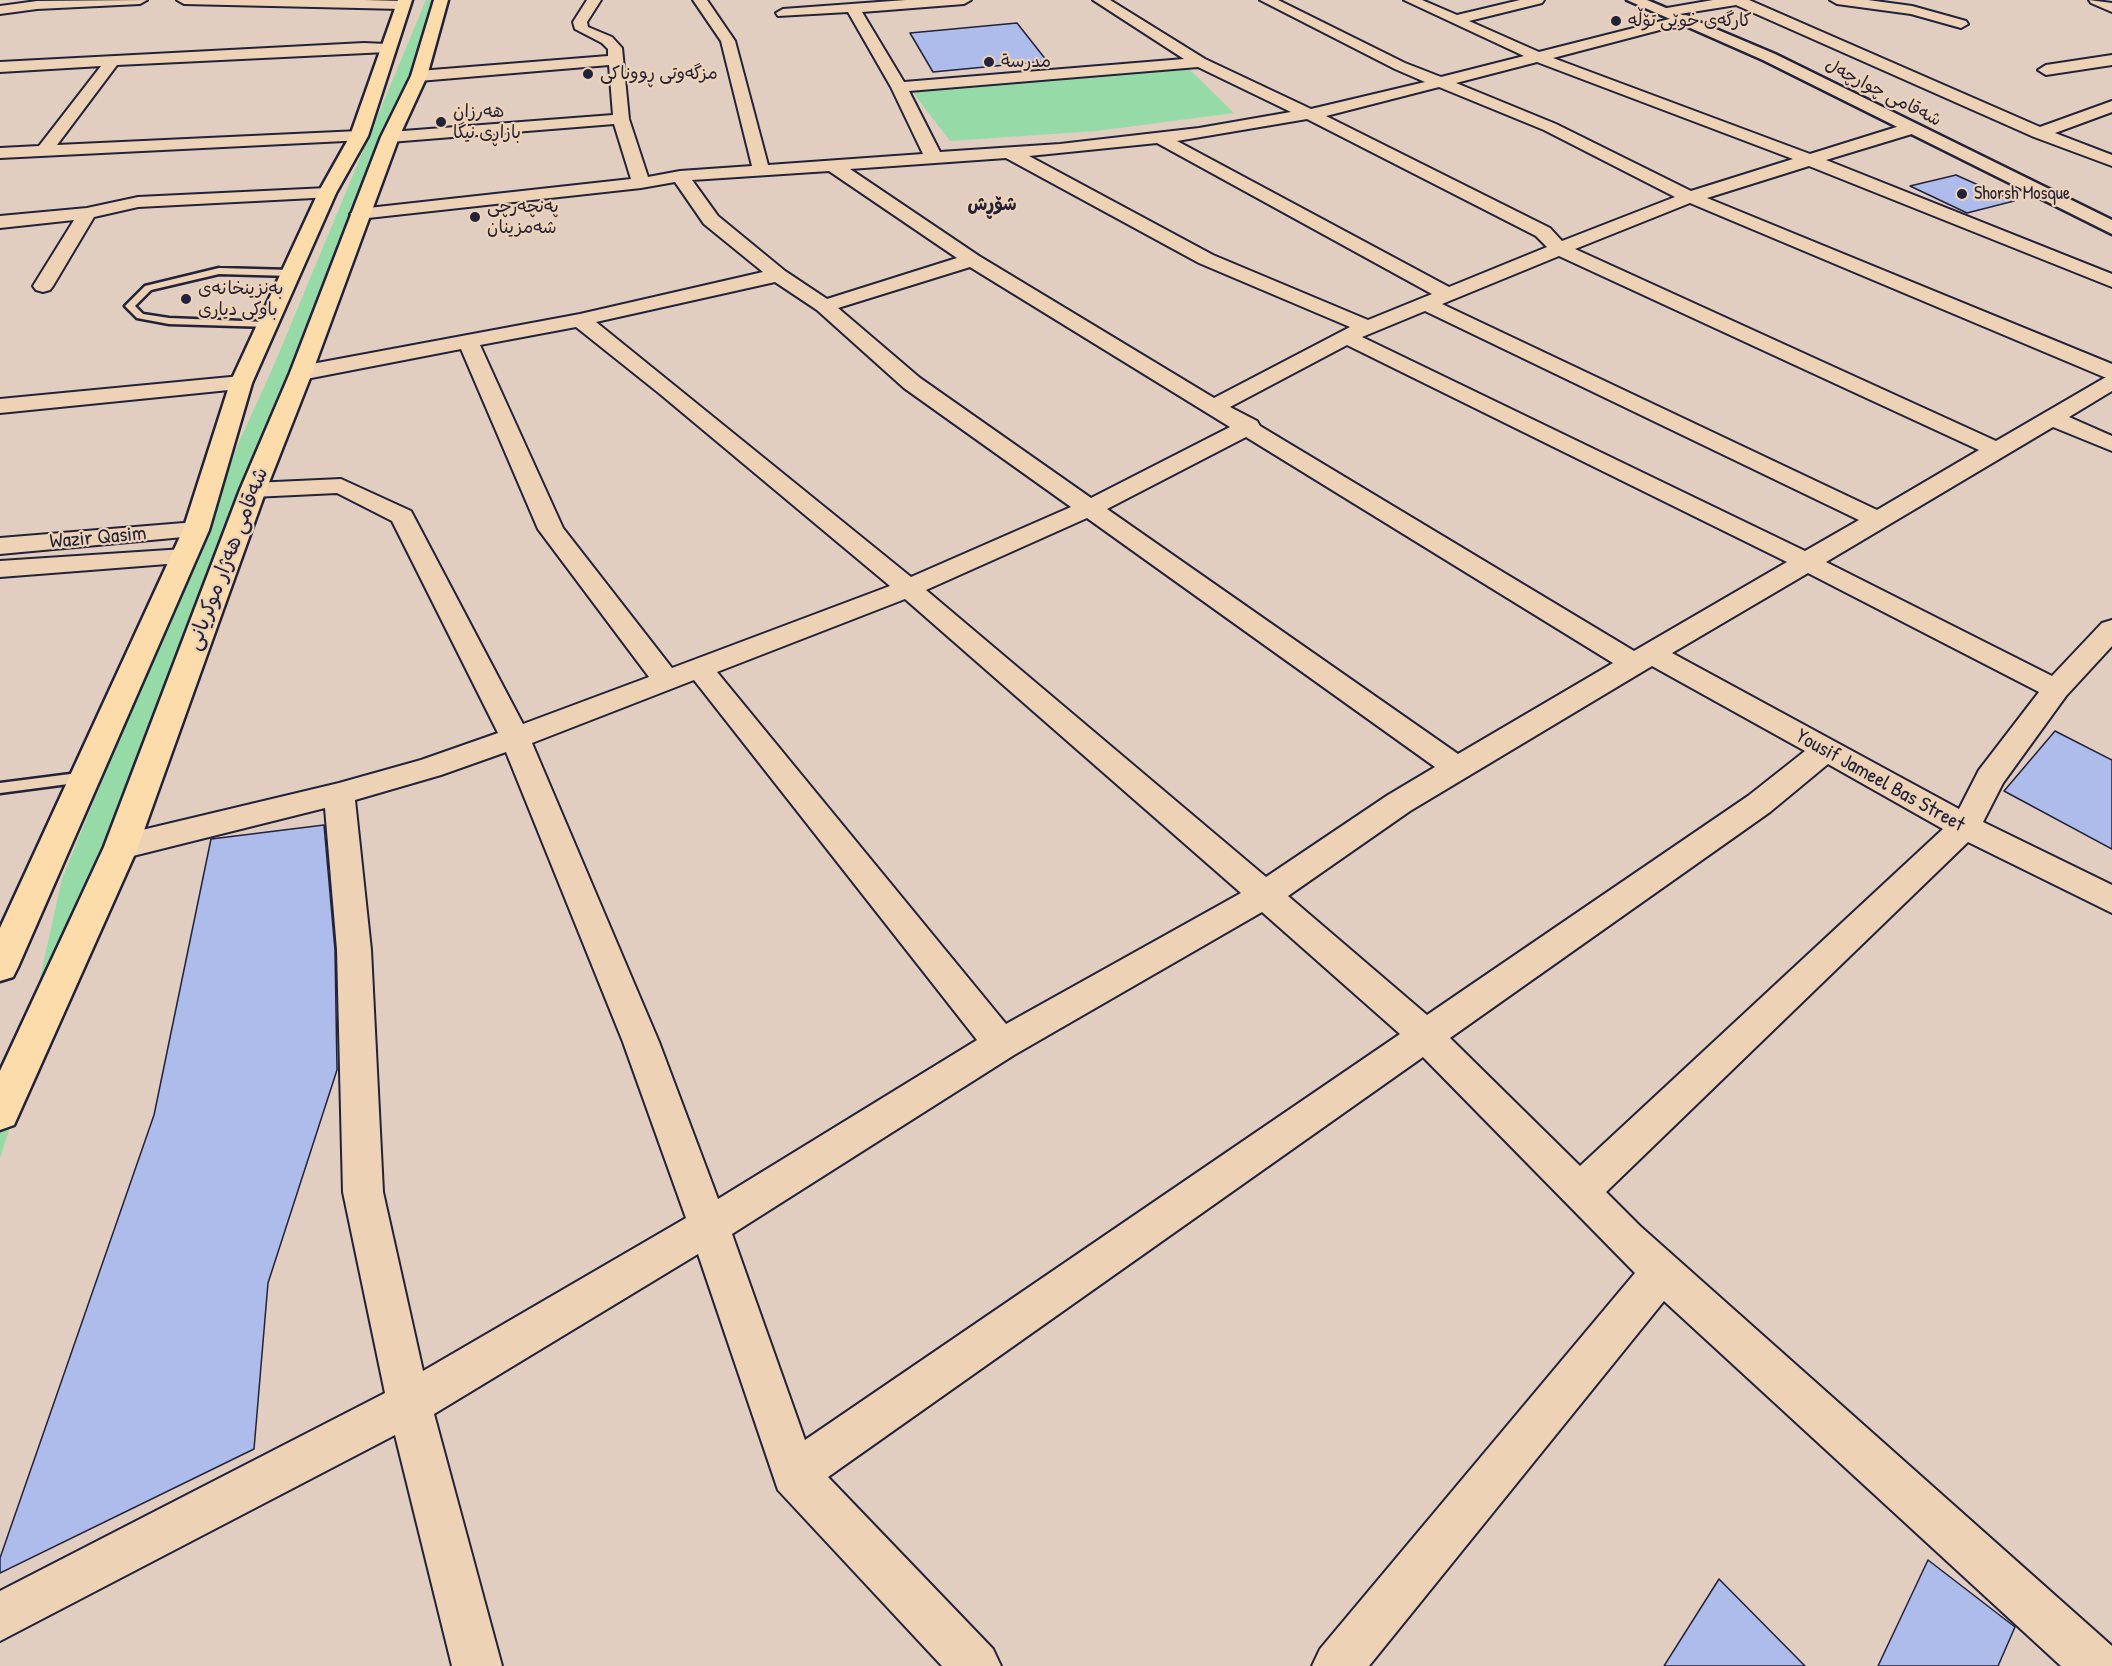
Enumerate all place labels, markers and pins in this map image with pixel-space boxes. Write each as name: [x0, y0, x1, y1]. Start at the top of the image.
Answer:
place label: کارگەی خوێی تۆڵە: [1628, 10, 1752, 32]
marker: کارگەی خوێی تۆڵە: [1609, 14, 1623, 28]
place label: مدرسة: [1001, 51, 1051, 73]
marker: مدرسة: [982, 55, 996, 69]
place label: مزگەوتی ڕووناکی: [600, 63, 718, 85]
marker: مزگەوتی ڕووناکی: [581, 67, 595, 81]
place label: هەرزان بازاڕی نیگا: [453, 101, 521, 144]
marker: هەرزان بازاڕی نیگا: [434, 115, 448, 129]
place label: Shorsh Mosque: [1974, 183, 2070, 205]
marker: Shorsh Mosque: [1955, 187, 1969, 201]
place label: پەنچەرچی شەمزینان: [487, 196, 559, 238]
marker: پەنچەرچی شەمزینان: [468, 210, 482, 224]
place label: بەنزینخانەی باوکی دیاری: [198, 278, 283, 320]
marker: بەنزینخانەی باوکی دیاری: [179, 292, 193, 306]

